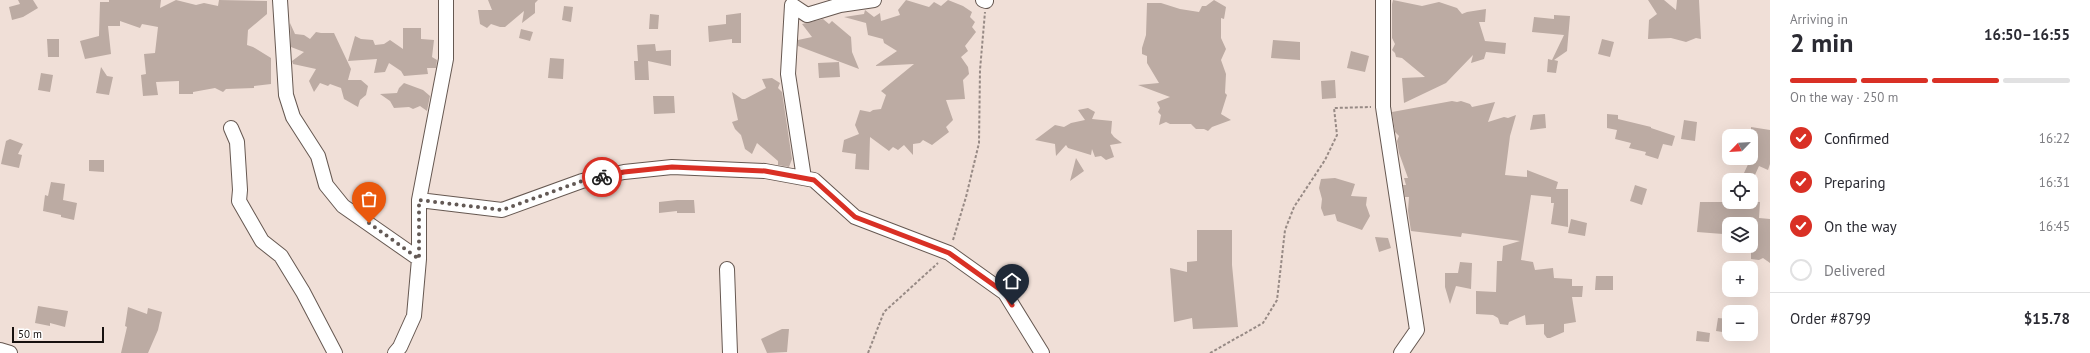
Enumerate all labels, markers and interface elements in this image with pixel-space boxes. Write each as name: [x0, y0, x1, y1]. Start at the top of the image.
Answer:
text: Arriving in: [1790, 11, 1848, 28]
text: 16:50–16:55: [1984, 25, 2070, 44]
text: 2 min: [1790, 26, 1853, 59]
text: On the way · 250 m: [1790, 89, 1898, 106]
icon: check: [1790, 127, 1812, 149]
north arrow: [1722, 129, 1758, 165]
map controls: [1722, 129, 1758, 341]
text: Confirmed: [1824, 129, 1889, 148]
text: 16:22: [2039, 130, 2070, 147]
courier: [582, 157, 622, 197]
icon: bike: [591, 166, 613, 188]
icon: check: [1790, 171, 1812, 193]
button: locate: [1722, 173, 1758, 209]
text: Preparing: [1824, 173, 1886, 192]
text: 16:31: [2039, 174, 2070, 191]
pin: [352, 182, 386, 223]
icon: bag: [358, 188, 380, 210]
icon: check: [1790, 215, 1812, 237]
button: layers: [1722, 217, 1758, 253]
text: On the way: [1824, 217, 1897, 236]
text: 16:45: [2039, 218, 2070, 235]
button: +: [1722, 261, 1758, 297]
text: Delivered: [1824, 261, 1885, 280]
pin: [995, 264, 1029, 305]
icon: home: [1001, 270, 1023, 292]
button: −: [1722, 305, 1758, 341]
text: Order #8799: [1790, 309, 1871, 328]
text: $15.78: [2024, 309, 2070, 328]
scale bar: [12, 325, 104, 344]
text: 50 m: [18, 327, 42, 341]

